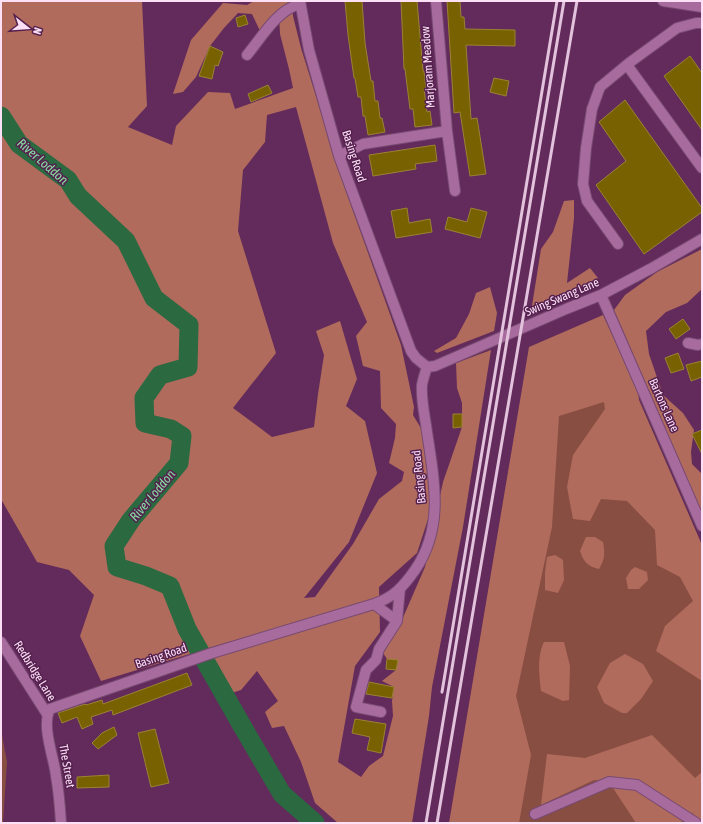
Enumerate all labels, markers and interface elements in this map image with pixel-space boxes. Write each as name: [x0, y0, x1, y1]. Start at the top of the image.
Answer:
north arrow: [8, 8, 48, 48]
text: N: [31, 26, 44, 36]
street label: Marjoram Meadow: [418, 26, 438, 108]
street label: Basing Road: [339, 128, 369, 184]
water label: River Loddon: [14, 135, 72, 188]
street label: Swing Swang Lane: [523, 275, 601, 319]
street label: Bartons Lane: [646, 376, 682, 434]
street label: Basing Road: [409, 450, 429, 504]
water label: River Loddon: [127, 466, 179, 524]
street label: Redbridge Lane: [11, 638, 59, 704]
street label: Basing Road: [133, 641, 189, 671]
street label: The Street: [56, 743, 78, 790]

